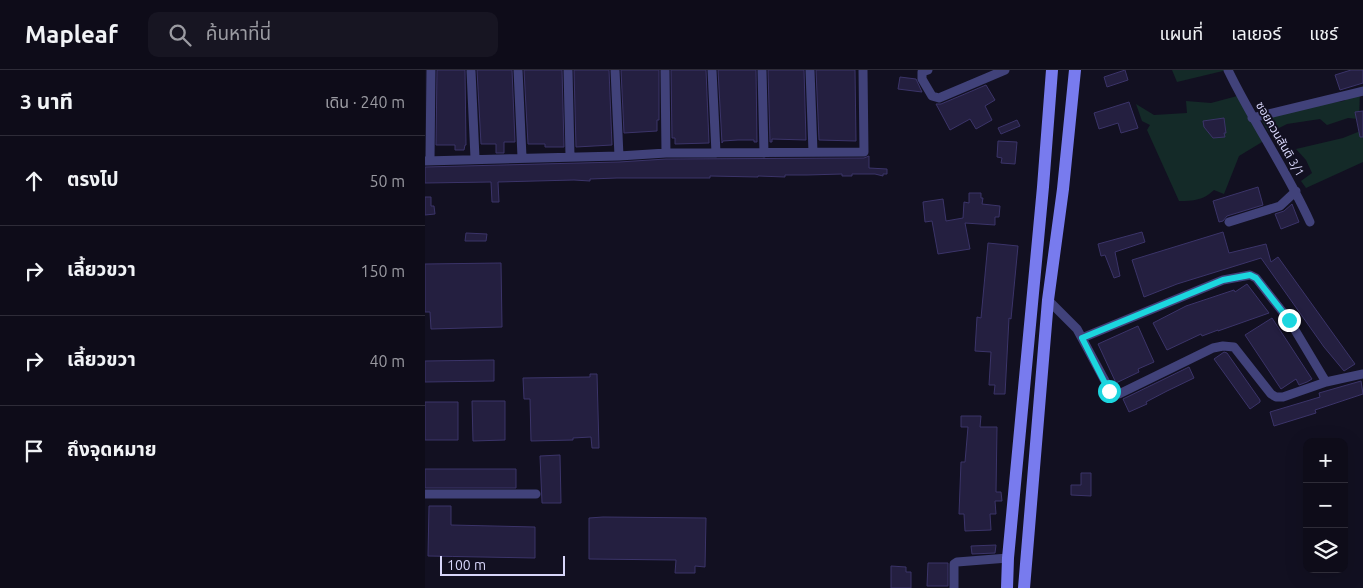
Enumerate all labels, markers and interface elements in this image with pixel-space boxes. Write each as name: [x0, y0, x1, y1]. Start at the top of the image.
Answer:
search box: [148, 12, 498, 57]
text: Mapleaf: [25, 21, 118, 48]
icon: search: [166, 21, 194, 49]
text: ค้นหาที่นี่: [206, 22, 271, 44]
text: แผนที่: [1159, 23, 1203, 43]
text: เลเยอร์: [1231, 23, 1281, 43]
text: แชร์: [1309, 23, 1338, 43]
text: 3 นาที: [20, 89, 73, 113]
text: เดิน · 240 m: [325, 93, 405, 111]
street label: ซอยควนสันติ 3/1: [1254, 99, 1307, 178]
icon: ahead: [20, 167, 48, 195]
text: ตรงไป: [67, 168, 119, 190]
text: 50 m: [369, 172, 405, 190]
icon: right: [20, 257, 48, 285]
text: เลี้ยวขวา: [67, 258, 136, 280]
text: 150 m: [360, 262, 405, 280]
route end: [1278, 309, 1301, 332]
icon: right: [20, 347, 48, 375]
text: เลี้ยวขวา: [67, 348, 136, 370]
text: 40 m: [369, 352, 405, 370]
route start: [1098, 380, 1121, 403]
icon: arrive: [20, 437, 48, 465]
text: ถึงจุดหมาย: [67, 438, 157, 460]
map controls: [1303, 438, 1348, 573]
button: +: [1303, 438, 1348, 483]
button: −: [1303, 483, 1348, 528]
button: layers: [1303, 528, 1348, 573]
scale bar: [440, 553, 565, 576]
text: 100 m: [447, 557, 486, 573]

